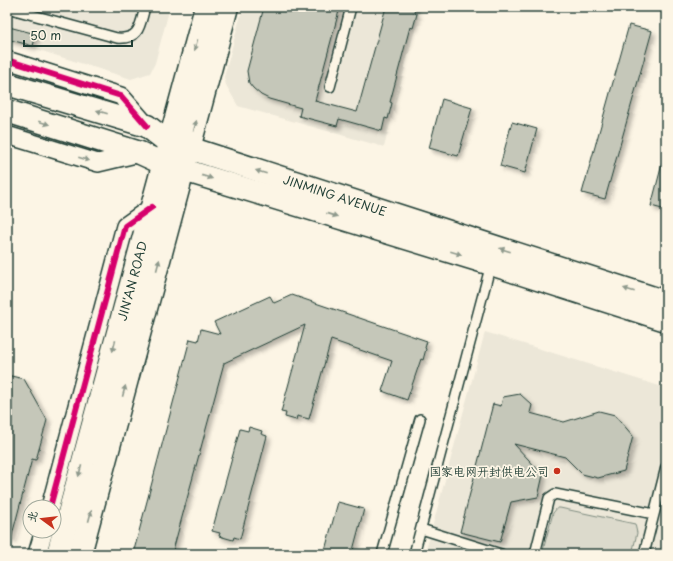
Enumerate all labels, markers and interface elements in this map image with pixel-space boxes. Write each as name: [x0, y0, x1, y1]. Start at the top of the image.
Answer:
scale bar: [24, 22, 132, 48]
text: 50 m: [30, 26, 61, 44]
one-way arrow: [193, 39, 199, 51]
one-way arrow: [95, 109, 107, 115]
one-way arrow: [39, 120, 51, 126]
one-way arrow: [192, 120, 198, 132]
one-way arrow: [79, 156, 91, 162]
one-way arrow: [255, 169, 267, 175]
street label: JINMING AVENUE: [281, 170, 389, 220]
one-way arrow: [202, 174, 214, 180]
one-way arrow: [326, 212, 338, 218]
street label: JIN'AN ROAD: [113, 239, 151, 323]
one-way arrow: [499, 247, 511, 253]
one-way arrow: [450, 250, 462, 256]
one-way arrow: [155, 259, 161, 271]
one-way arrow: [623, 287, 635, 293]
one-way arrow: [111, 340, 117, 352]
one-way arrow: [121, 385, 127, 397]
place label: 国家电网开封供电公司: [429, 462, 549, 480]
one-way arrow: [77, 465, 83, 478]
marker: 国家电网开封供电公司: [552, 466, 562, 476]
north arrow: [22, 499, 62, 539]
text: 北: [22, 509, 41, 524]
one-way arrow: [87, 510, 93, 522]

